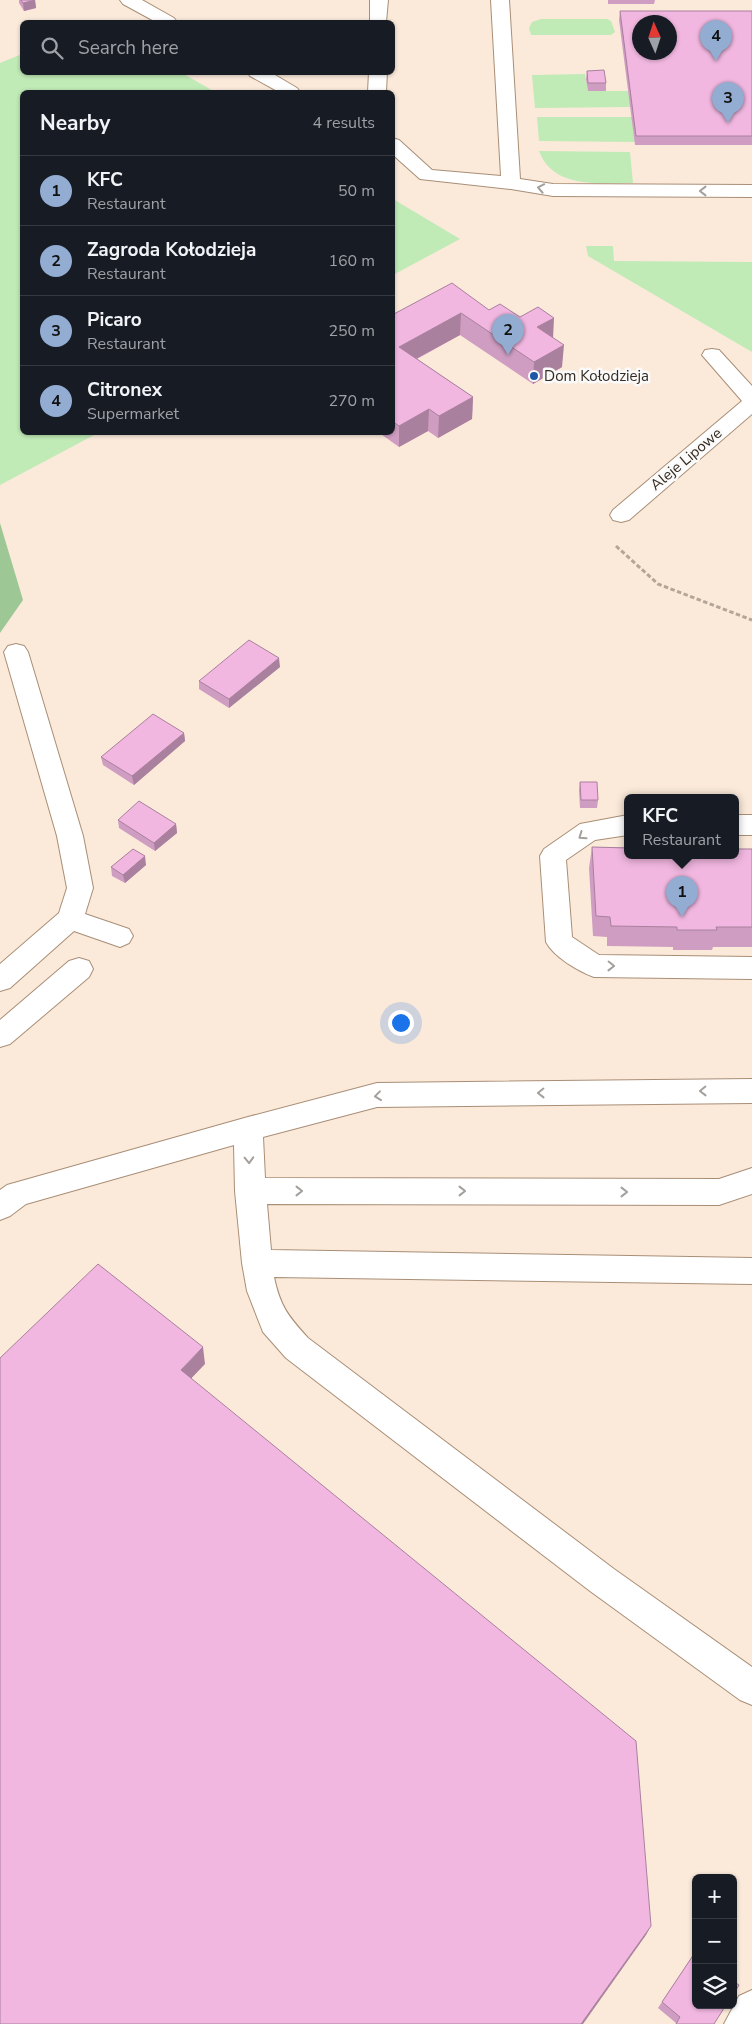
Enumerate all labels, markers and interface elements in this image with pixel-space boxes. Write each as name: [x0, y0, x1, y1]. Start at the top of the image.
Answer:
north arrow: [632, 15, 677, 60]
search box: [20, 20, 395, 75]
pin: 4: [700, 20, 732, 61]
icon: search: [38, 34, 66, 62]
text: Search here: [78, 35, 179, 61]
pin: 3: [712, 82, 744, 123]
text: Nearby: [40, 109, 110, 137]
text: 4 results: [313, 112, 375, 134]
text: KFC: [87, 167, 123, 193]
text: 1: [51, 180, 61, 202]
text: 50 m: [338, 180, 375, 202]
one-way arrow: [537, 184, 545, 194]
one-way arrow: [699, 186, 707, 196]
text: Restaurant: [87, 193, 166, 215]
text: Zagroda Kołodzieja: [87, 237, 256, 263]
text: 2: [51, 250, 61, 272]
text: 160 m: [328, 250, 375, 272]
text: Restaurant: [87, 263, 166, 285]
text: Picaro: [87, 307, 142, 333]
pin: 2: [492, 314, 524, 355]
text: 3: [51, 320, 61, 342]
text: 250 m: [328, 320, 375, 342]
text: Restaurant: [87, 333, 166, 355]
place label: Dom Kołodzieja: [544, 366, 649, 386]
marker: Dom Kołodzieja: [528, 370, 540, 382]
text: Citronex: [87, 377, 162, 403]
text: 4: [51, 390, 61, 412]
text: 270 m: [328, 390, 375, 412]
text: Supermarket: [87, 403, 179, 425]
street label: Aleje Lipowe: [646, 423, 726, 495]
popup: [624, 794, 739, 859]
text: KFC: [642, 803, 678, 829]
text: Restaurant: [642, 829, 721, 851]
one-way arrow: [578, 830, 588, 839]
pin: 1: [666, 876, 698, 917]
one-way arrow: [608, 961, 615, 971]
your location: [388, 1010, 414, 1036]
one-way arrow: [699, 1086, 707, 1097]
one-way arrow: [537, 1088, 545, 1099]
one-way arrow: [374, 1090, 382, 1101]
one-way arrow: [244, 1156, 255, 1164]
one-way arrow: [296, 1186, 303, 1196]
one-way arrow: [458, 1186, 466, 1196]
one-way arrow: [620, 1187, 628, 1197]
map controls: [692, 1874, 737, 2009]
button: +: [692, 1874, 737, 1919]
button: −: [692, 1919, 737, 1964]
button: layers: [692, 1964, 737, 2009]

